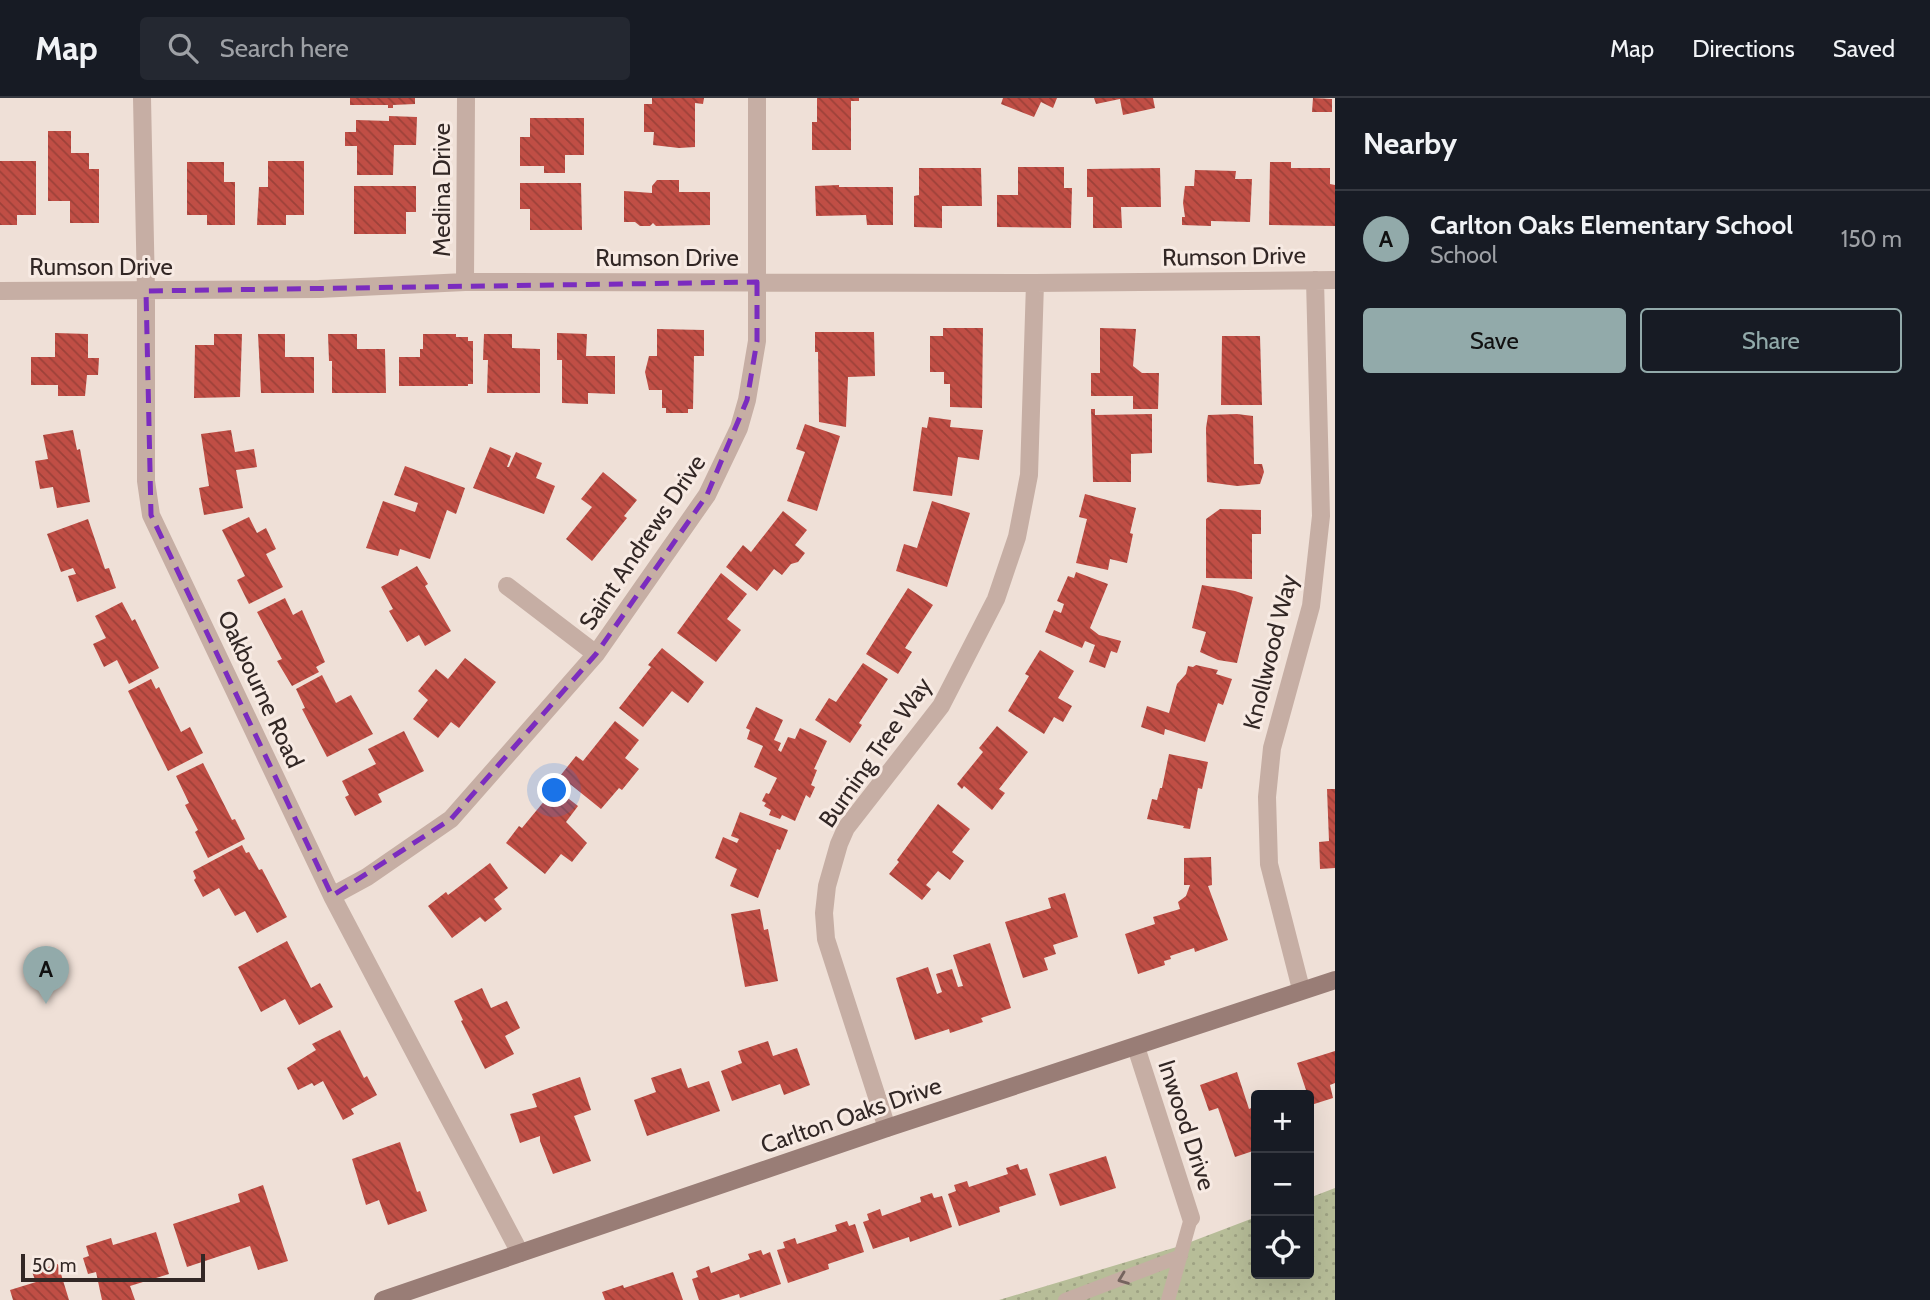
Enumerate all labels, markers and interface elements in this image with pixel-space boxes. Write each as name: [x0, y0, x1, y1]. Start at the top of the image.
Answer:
search box: [140, 17, 630, 80]
text: Map: [35, 28, 98, 68]
icon: search: [164, 29, 202, 67]
text: Search here: [220, 32, 349, 64]
text: Map: [1610, 34, 1654, 63]
text: Directions: [1692, 34, 1795, 63]
text: Saved: [1833, 34, 1895, 63]
street label: Medina Drive: [427, 123, 456, 257]
text: Nearby: [1363, 125, 1457, 162]
text: Carlton Oaks Elementary School: [1430, 209, 1793, 241]
text: A: [1379, 225, 1393, 253]
text: 150 m: [1841, 225, 1902, 253]
street label: Rumson Drive: [1162, 240, 1306, 272]
text: School: [1430, 241, 1497, 269]
street label: Rumson Drive: [595, 243, 739, 272]
street label: Rumson Drive: [29, 252, 173, 281]
button: Save: [1363, 308, 1626, 373]
button: Share: [1640, 308, 1902, 373]
street label: Saint Andrews Drive: [573, 449, 711, 635]
street label: Knollwood Way: [1237, 571, 1303, 733]
street label: Oakbourne Road: [212, 606, 310, 772]
street label: Burning Tree Way: [813, 671, 937, 833]
your location: [537, 773, 571, 807]
pin: A: [23, 946, 69, 1004]
street label: Inwood Drive: [1152, 1056, 1222, 1194]
street label: Carlton Oaks Drive: [757, 1070, 945, 1160]
map controls: [1251, 1090, 1314, 1279]
button: +: [1251, 1090, 1314, 1153]
button: −: [1251, 1153, 1314, 1216]
button: locate: [1251, 1216, 1314, 1279]
scale bar: [21, 1251, 205, 1283]
text: 50 m: [32, 1254, 76, 1277]
one-way arrow: [1118, 1270, 1130, 1284]

